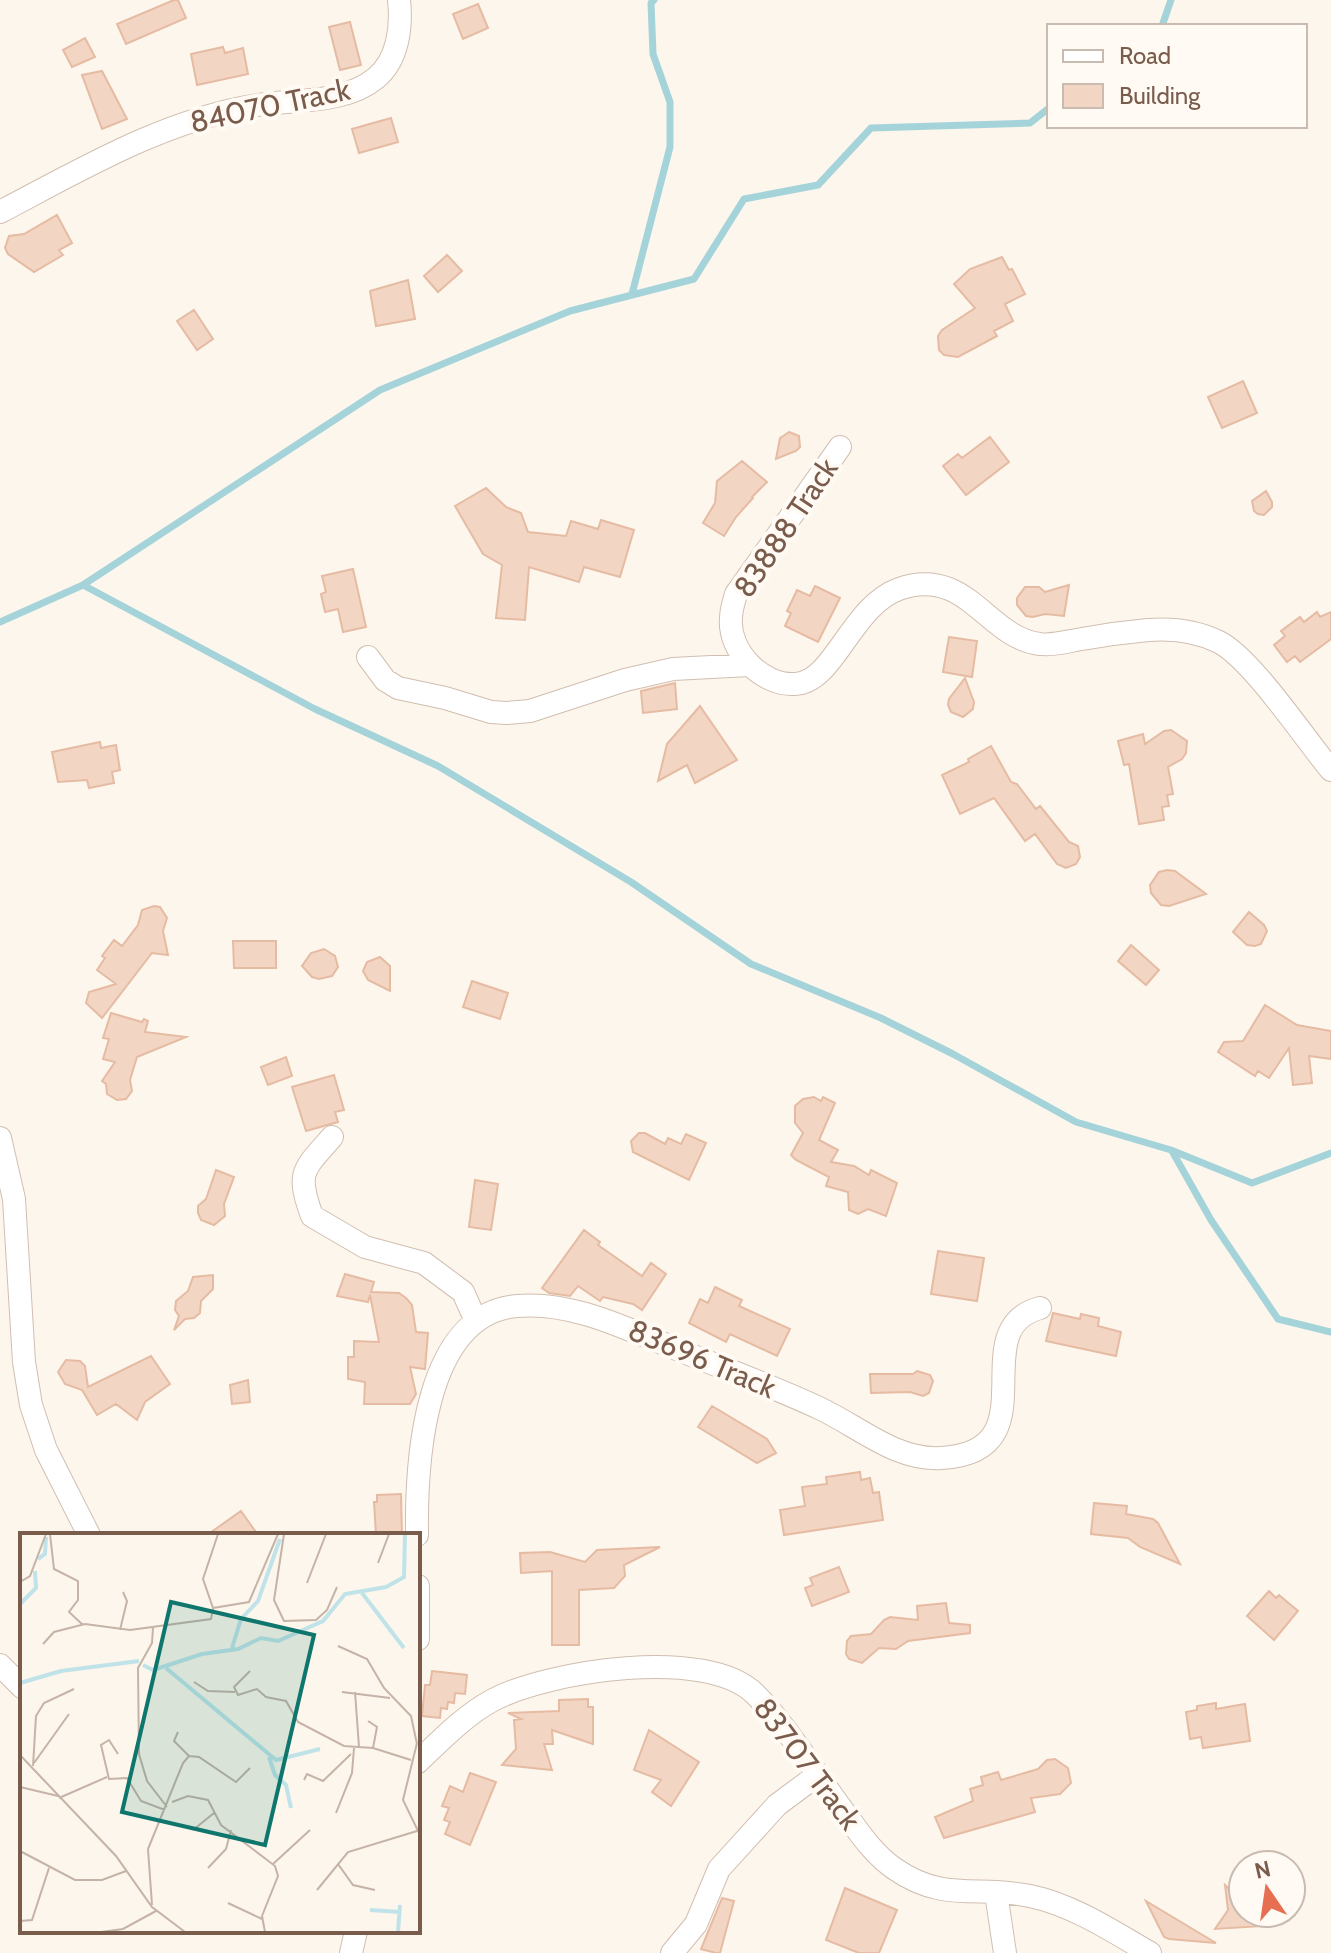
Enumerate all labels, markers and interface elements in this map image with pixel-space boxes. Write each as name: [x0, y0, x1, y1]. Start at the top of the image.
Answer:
legend: [1047, 24, 1307, 128]
text: Road: [1119, 41, 1171, 70]
street label: 84070 Track: [186, 70, 354, 141]
text: Building: [1119, 81, 1201, 110]
street label: 83888 Track: [726, 451, 846, 604]
street label: 83696 Track: [623, 1311, 782, 1406]
inset map: [20, 1533, 420, 1933]
street label: 83707 Track: [746, 1690, 869, 1837]
north arrow: [1227, 1849, 1307, 1929]
text: N: [1252, 1855, 1273, 1885]

